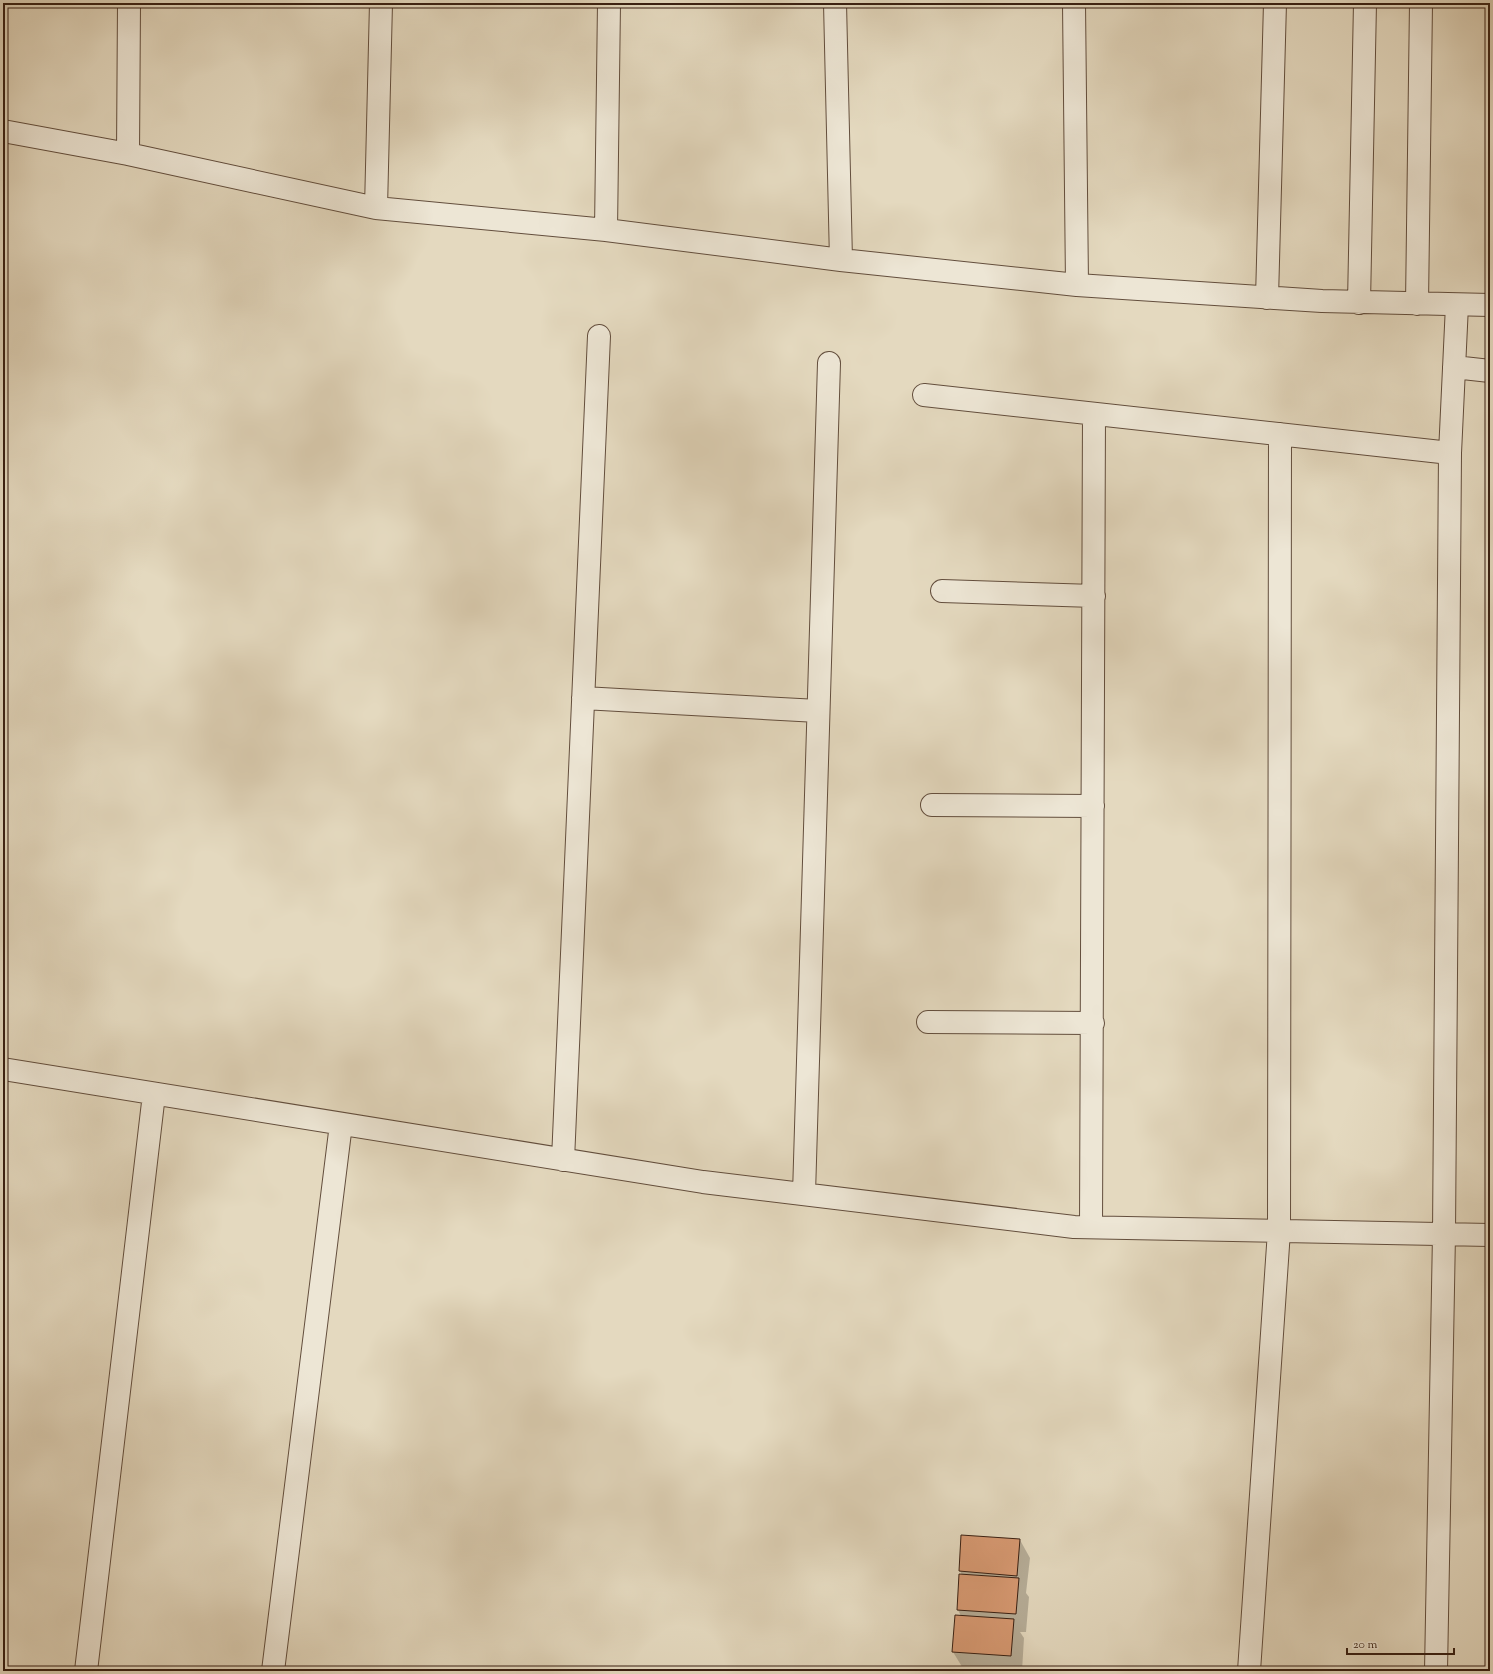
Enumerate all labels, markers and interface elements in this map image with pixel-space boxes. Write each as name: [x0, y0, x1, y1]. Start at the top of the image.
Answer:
scale bar: [1347, 1630, 1454, 1656]
text: 20 m: [1353, 1636, 1378, 1654]

